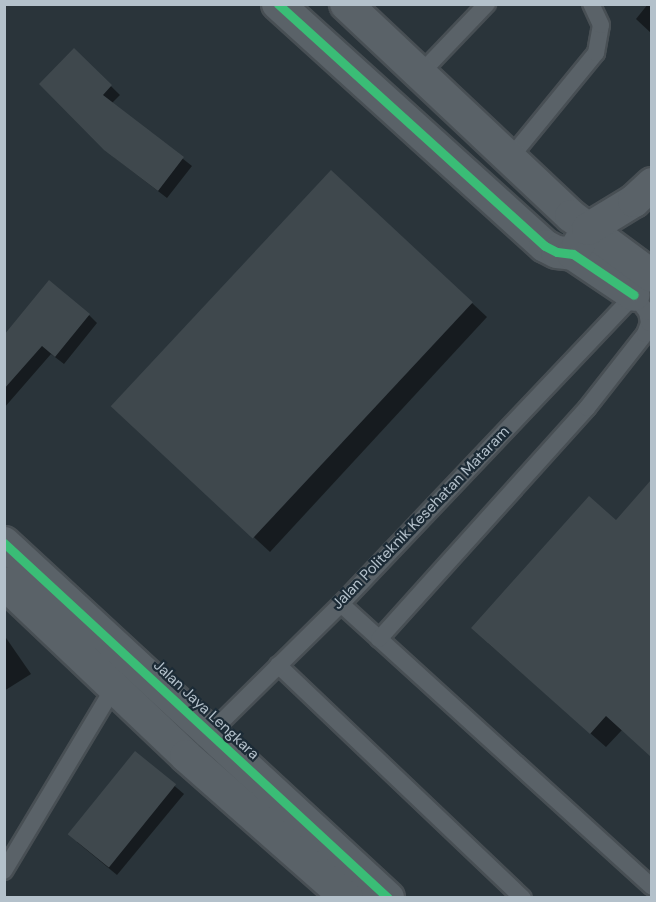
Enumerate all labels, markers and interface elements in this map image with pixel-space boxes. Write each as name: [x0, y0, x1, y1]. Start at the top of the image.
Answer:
street label: Jalan Politeknik Kesehatan Mataram: [329, 423, 513, 613]
street label: Jalan Jaya Lengkara: [150, 656, 262, 764]

